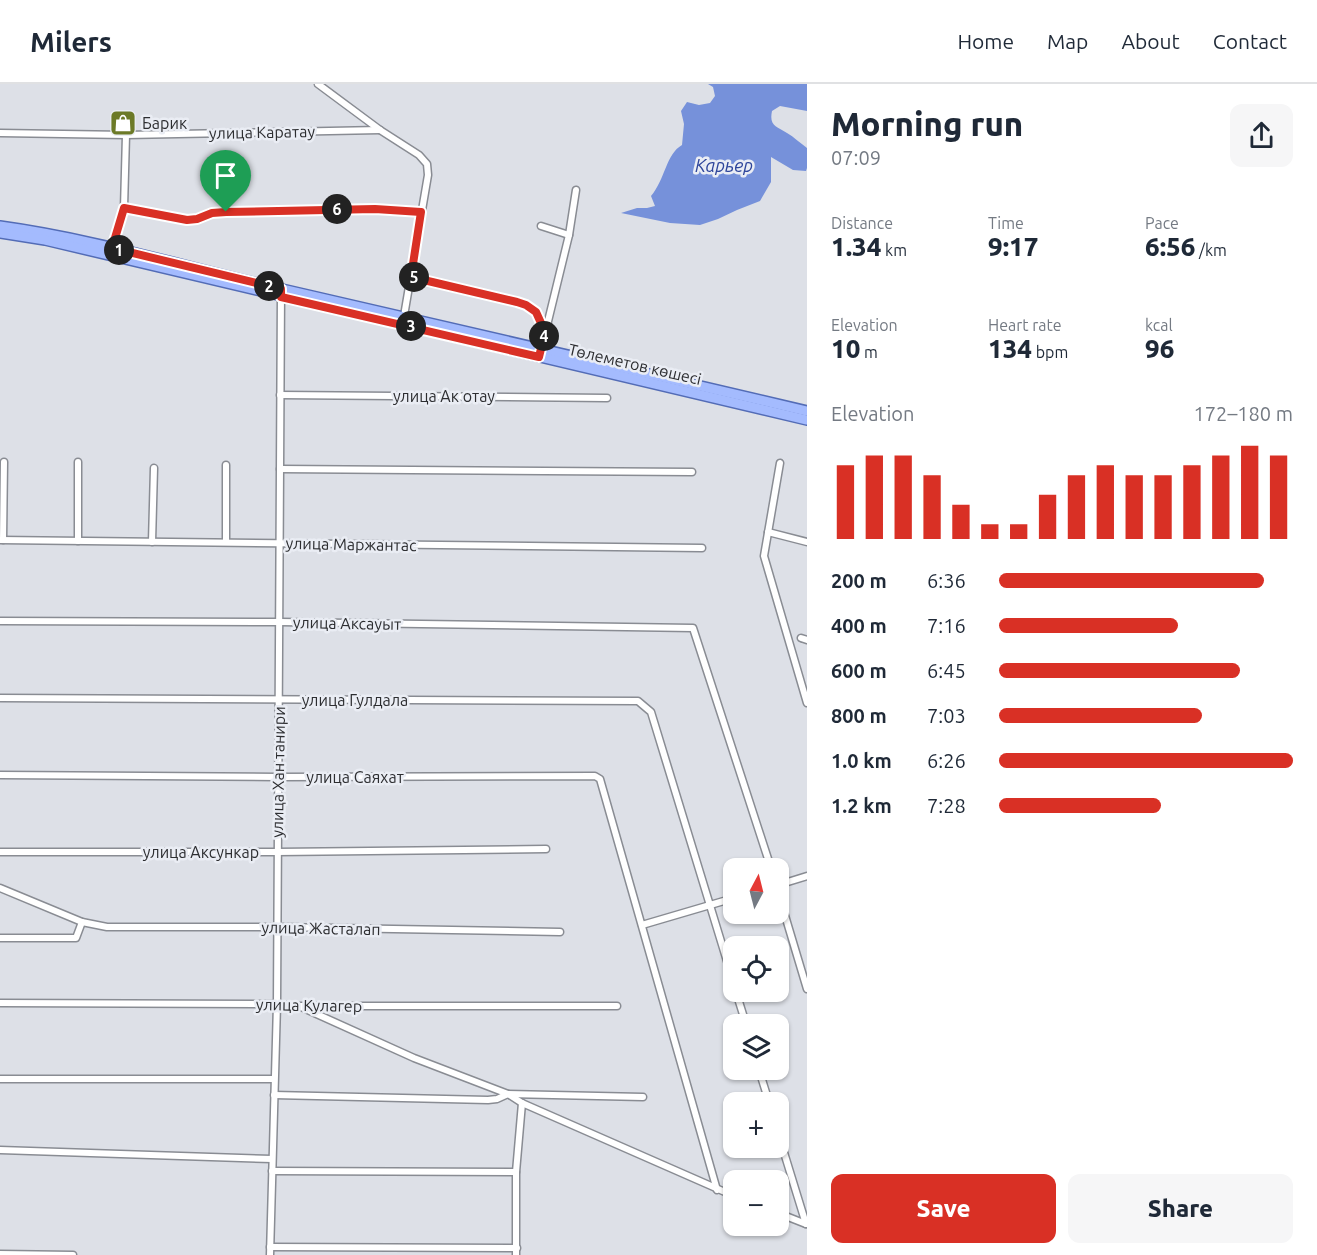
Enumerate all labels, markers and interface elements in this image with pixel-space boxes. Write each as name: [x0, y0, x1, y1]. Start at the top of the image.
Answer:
text: Milers: [30, 26, 112, 57]
text: Home: [957, 29, 1014, 53]
text: Map: [1047, 29, 1088, 53]
text: About: [1121, 29, 1180, 53]
text: Contact: [1213, 29, 1287, 53]
button: share: [1230, 104, 1293, 167]
text: Morning run: [831, 105, 1023, 142]
shop icon: Барик: [108, 108, 138, 138]
place label: Барик: [142, 114, 187, 132]
street label: улица Каратау: [209, 122, 315, 142]
text: 07:09: [831, 146, 881, 169]
pin: [200, 150, 251, 212]
water label: Карьер: [695, 155, 753, 175]
icon: arrive: [209, 159, 242, 192]
pin: 6: [322, 194, 352, 224]
text: 6: [332, 200, 342, 218]
text: Distance: [831, 214, 893, 232]
text: Time: [988, 214, 1024, 232]
text: Pace: [1145, 214, 1179, 232]
text: 1.34: [831, 232, 881, 261]
text: 9:17: [988, 232, 1038, 261]
text: 6:56: [1145, 232, 1195, 261]
pin: 1: [104, 235, 134, 265]
text: 1: [114, 241, 124, 259]
text: km: [881, 241, 907, 259]
text: /km: [1195, 241, 1227, 259]
pin: 5: [399, 262, 429, 292]
text: 5: [409, 268, 419, 286]
pin: 2: [254, 271, 284, 301]
text: 2: [264, 277, 274, 295]
pin: 3: [396, 311, 426, 341]
text: Elevation: [831, 316, 898, 334]
text: Heart rate: [988, 316, 1062, 334]
text: kcal: [1145, 316, 1173, 334]
text: 3: [406, 317, 416, 335]
pin: 4: [529, 321, 559, 351]
text: 4: [539, 327, 549, 345]
text: 10: [831, 334, 860, 363]
text: 134: [988, 334, 1032, 363]
text: 96: [1145, 334, 1174, 363]
street label: Төлеметов көшесі: [567, 340, 703, 388]
text: m: [860, 343, 878, 361]
text: bpm: [1032, 343, 1068, 361]
street label: улица Ак отау: [393, 387, 495, 405]
text: Elevation: [831, 402, 914, 425]
text: 172–180 m: [1194, 402, 1293, 425]
street label: улица Маржантас: [285, 534, 417, 554]
text: 200 m: [831, 569, 887, 592]
text: 6:36: [927, 569, 966, 592]
street label: улица Аксауыт: [293, 613, 401, 633]
text: 400 m: [831, 614, 887, 637]
text: 7:16: [927, 614, 966, 637]
text: 600 m: [831, 659, 887, 682]
text: 6:45: [927, 659, 966, 682]
street label: улица Гулдала: [302, 691, 408, 709]
text: 800 m: [831, 704, 887, 727]
text: 7:03: [927, 704, 966, 727]
street label: улица Хан танири: [268, 706, 288, 838]
text: 1.0 km: [831, 749, 892, 772]
text: 6:26: [927, 749, 966, 772]
street label: улица Саяхат: [306, 768, 404, 786]
text: 1.2 km: [831, 794, 892, 817]
text: 7:28: [927, 794, 966, 817]
street label: улица Аксункар: [143, 843, 259, 861]
north arrow: [723, 858, 789, 924]
map controls: [723, 858, 789, 1236]
street label: улица Жасталап: [261, 918, 381, 938]
button: locate: [723, 936, 789, 1002]
street label: улица Кулагер: [256, 995, 362, 1015]
button: layers: [723, 1014, 789, 1080]
button: +: [723, 1092, 789, 1158]
button: −: [723, 1170, 789, 1236]
button: Save: [831, 1174, 1056, 1243]
button: Share: [1068, 1174, 1293, 1243]

